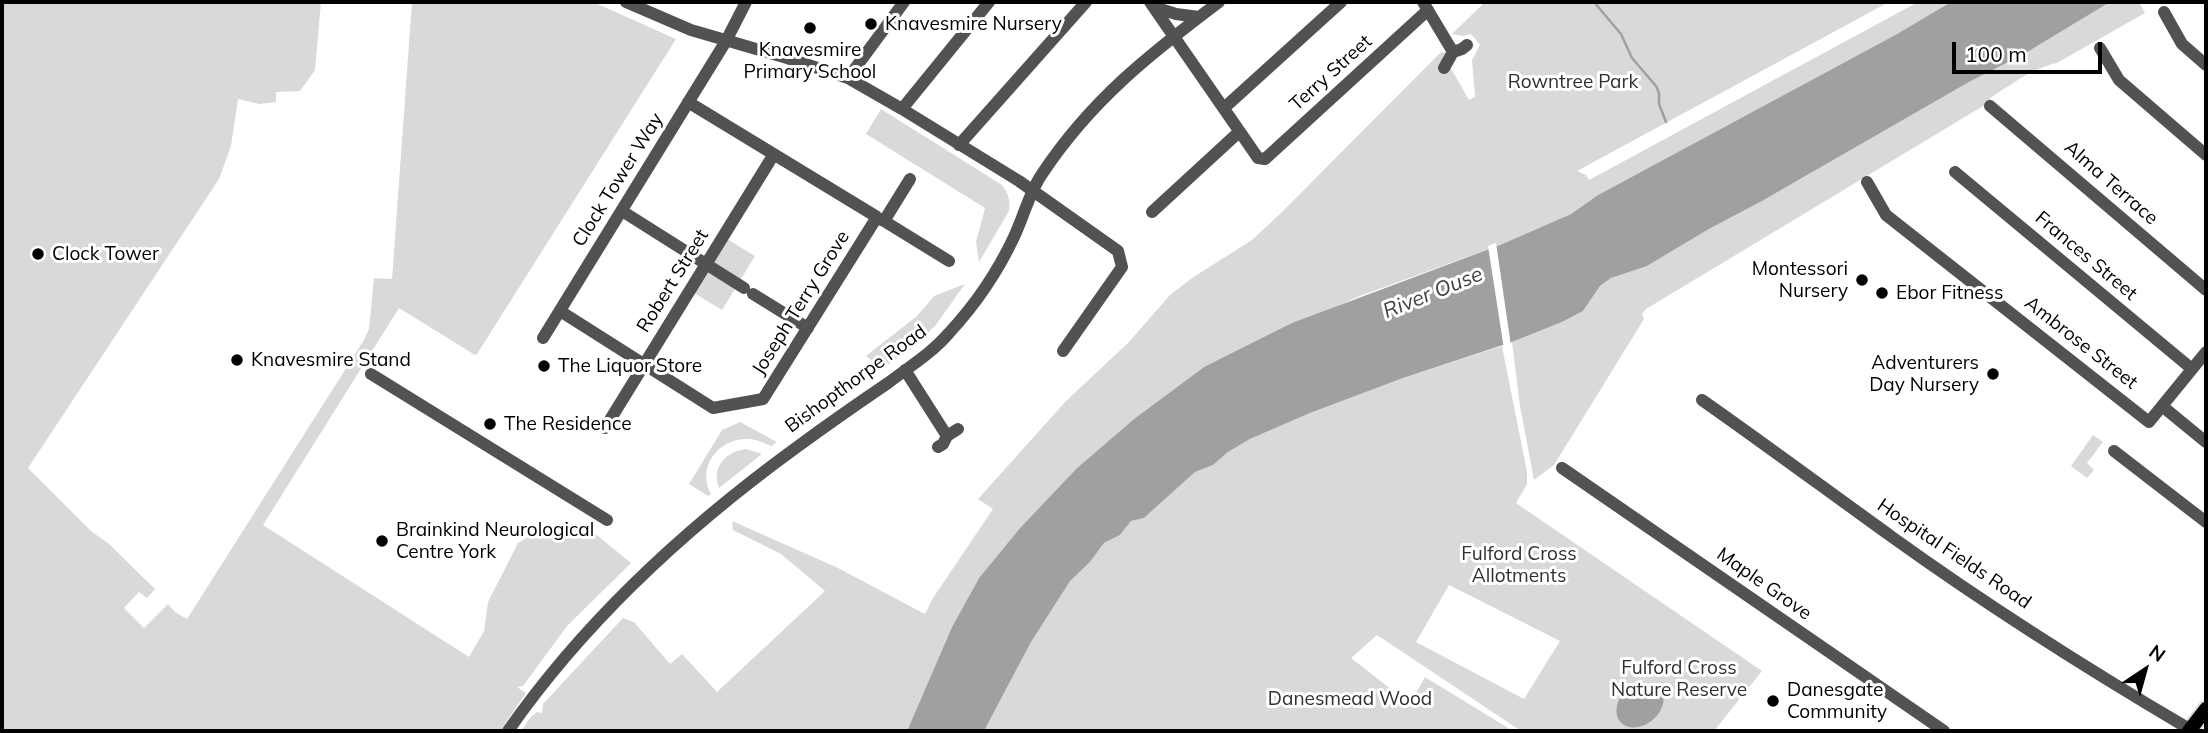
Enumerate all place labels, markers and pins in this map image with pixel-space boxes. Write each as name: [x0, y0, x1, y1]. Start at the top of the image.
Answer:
place label: Knavesmire Nursery: [885, 13, 1062, 35]
marker: Knavesmire Nursery: [863, 16, 879, 32]
marker: Knavesmire Primary School: [802, 20, 818, 36]
place label: Knavesmire Primary School: [744, 39, 876, 83]
place label: Clock Tower: [52, 243, 159, 265]
marker: Clock Tower: [30, 246, 46, 262]
place label: Montessori Nursery: [1752, 258, 1848, 302]
marker: Montessori Nursery: [1854, 272, 1870, 288]
place label: Ebor Fitness: [1896, 282, 2003, 304]
marker: Ebor Fitness: [1874, 285, 1890, 301]
place label: Knavesmire Stand: [251, 349, 411, 371]
marker: Knavesmire Stand: [229, 352, 245, 368]
place label: Adventurers Day Nursery: [1869, 352, 1979, 396]
place label: The Liquor Store: [558, 355, 702, 377]
marker: The Liquor Store: [536, 358, 552, 374]
marker: Adventurers Day Nursery: [1985, 366, 2001, 382]
place label: The Residence: [504, 413, 632, 435]
marker: The Residence: [482, 416, 498, 432]
place label: Brainkind Neurological Centre York: [396, 519, 594, 563]
marker: Brainkind Neurological Centre York: [374, 533, 390, 549]
place label: Danesgate Community: [1787, 679, 1887, 723]
marker: Danesgate Community: [1765, 693, 1781, 709]

